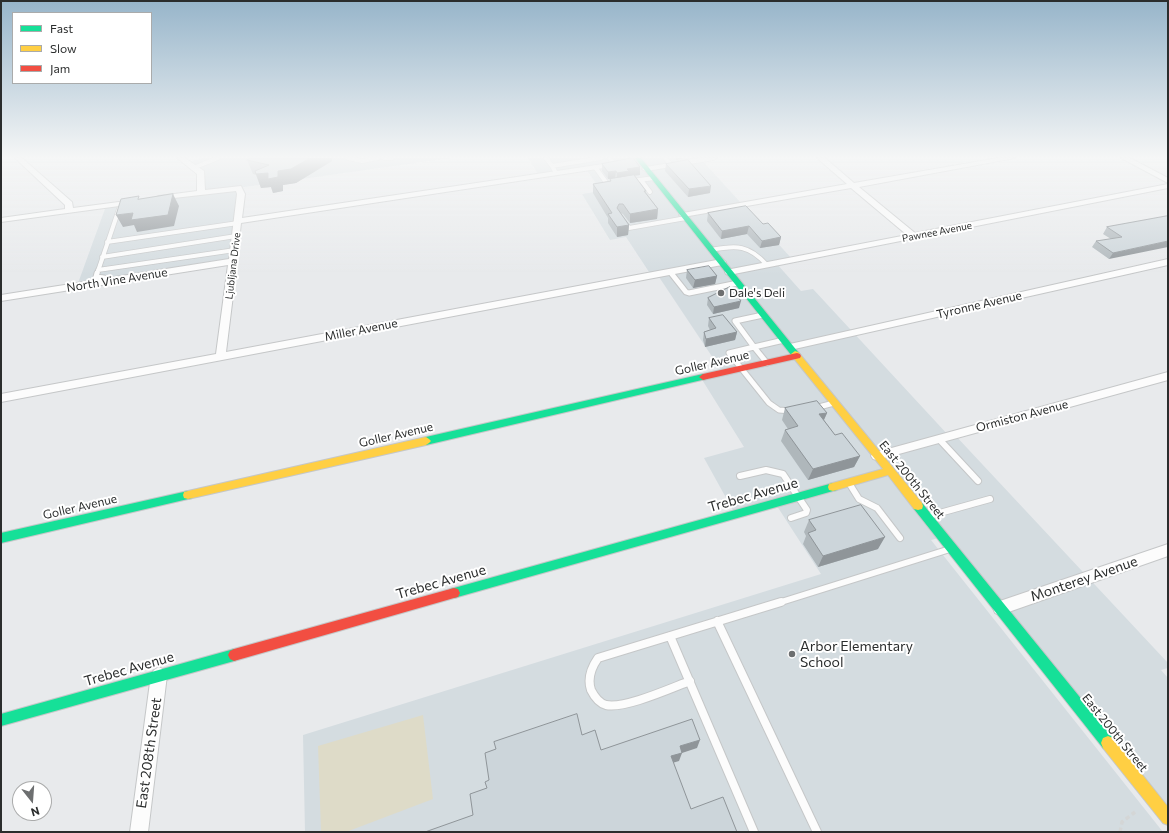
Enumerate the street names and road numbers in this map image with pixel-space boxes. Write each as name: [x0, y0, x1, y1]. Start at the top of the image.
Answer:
street label: Pawnee Avenue: [901, 219, 973, 245]
street label: Ljubljana Drive: [223, 232, 243, 300]
street label: North Vine Avenue: [66, 265, 168, 295]
street label: Tyronne Avenue: [935, 288, 1023, 322]
street label: Miller Avenue: [323, 316, 399, 344]
street label: Goller Avenue: [674, 347, 750, 379]
street label: Ormiston Avenue: [974, 397, 1070, 435]
street label: Goller Avenue: [358, 419, 434, 451]
street label: East 200th Street: [876, 438, 948, 522]
street label: Trebec Avenue: [706, 474, 800, 516]
street label: Goller Avenue: [42, 491, 118, 523]
street label: Monterey Avenue: [1028, 553, 1140, 605]
street label: Trebec Avenue: [394, 561, 488, 603]
street label: Trebec Avenue: [82, 648, 176, 690]
street label: East 200th Street: [1079, 691, 1151, 775]
street label: East 208th Street: [133, 696, 165, 810]

